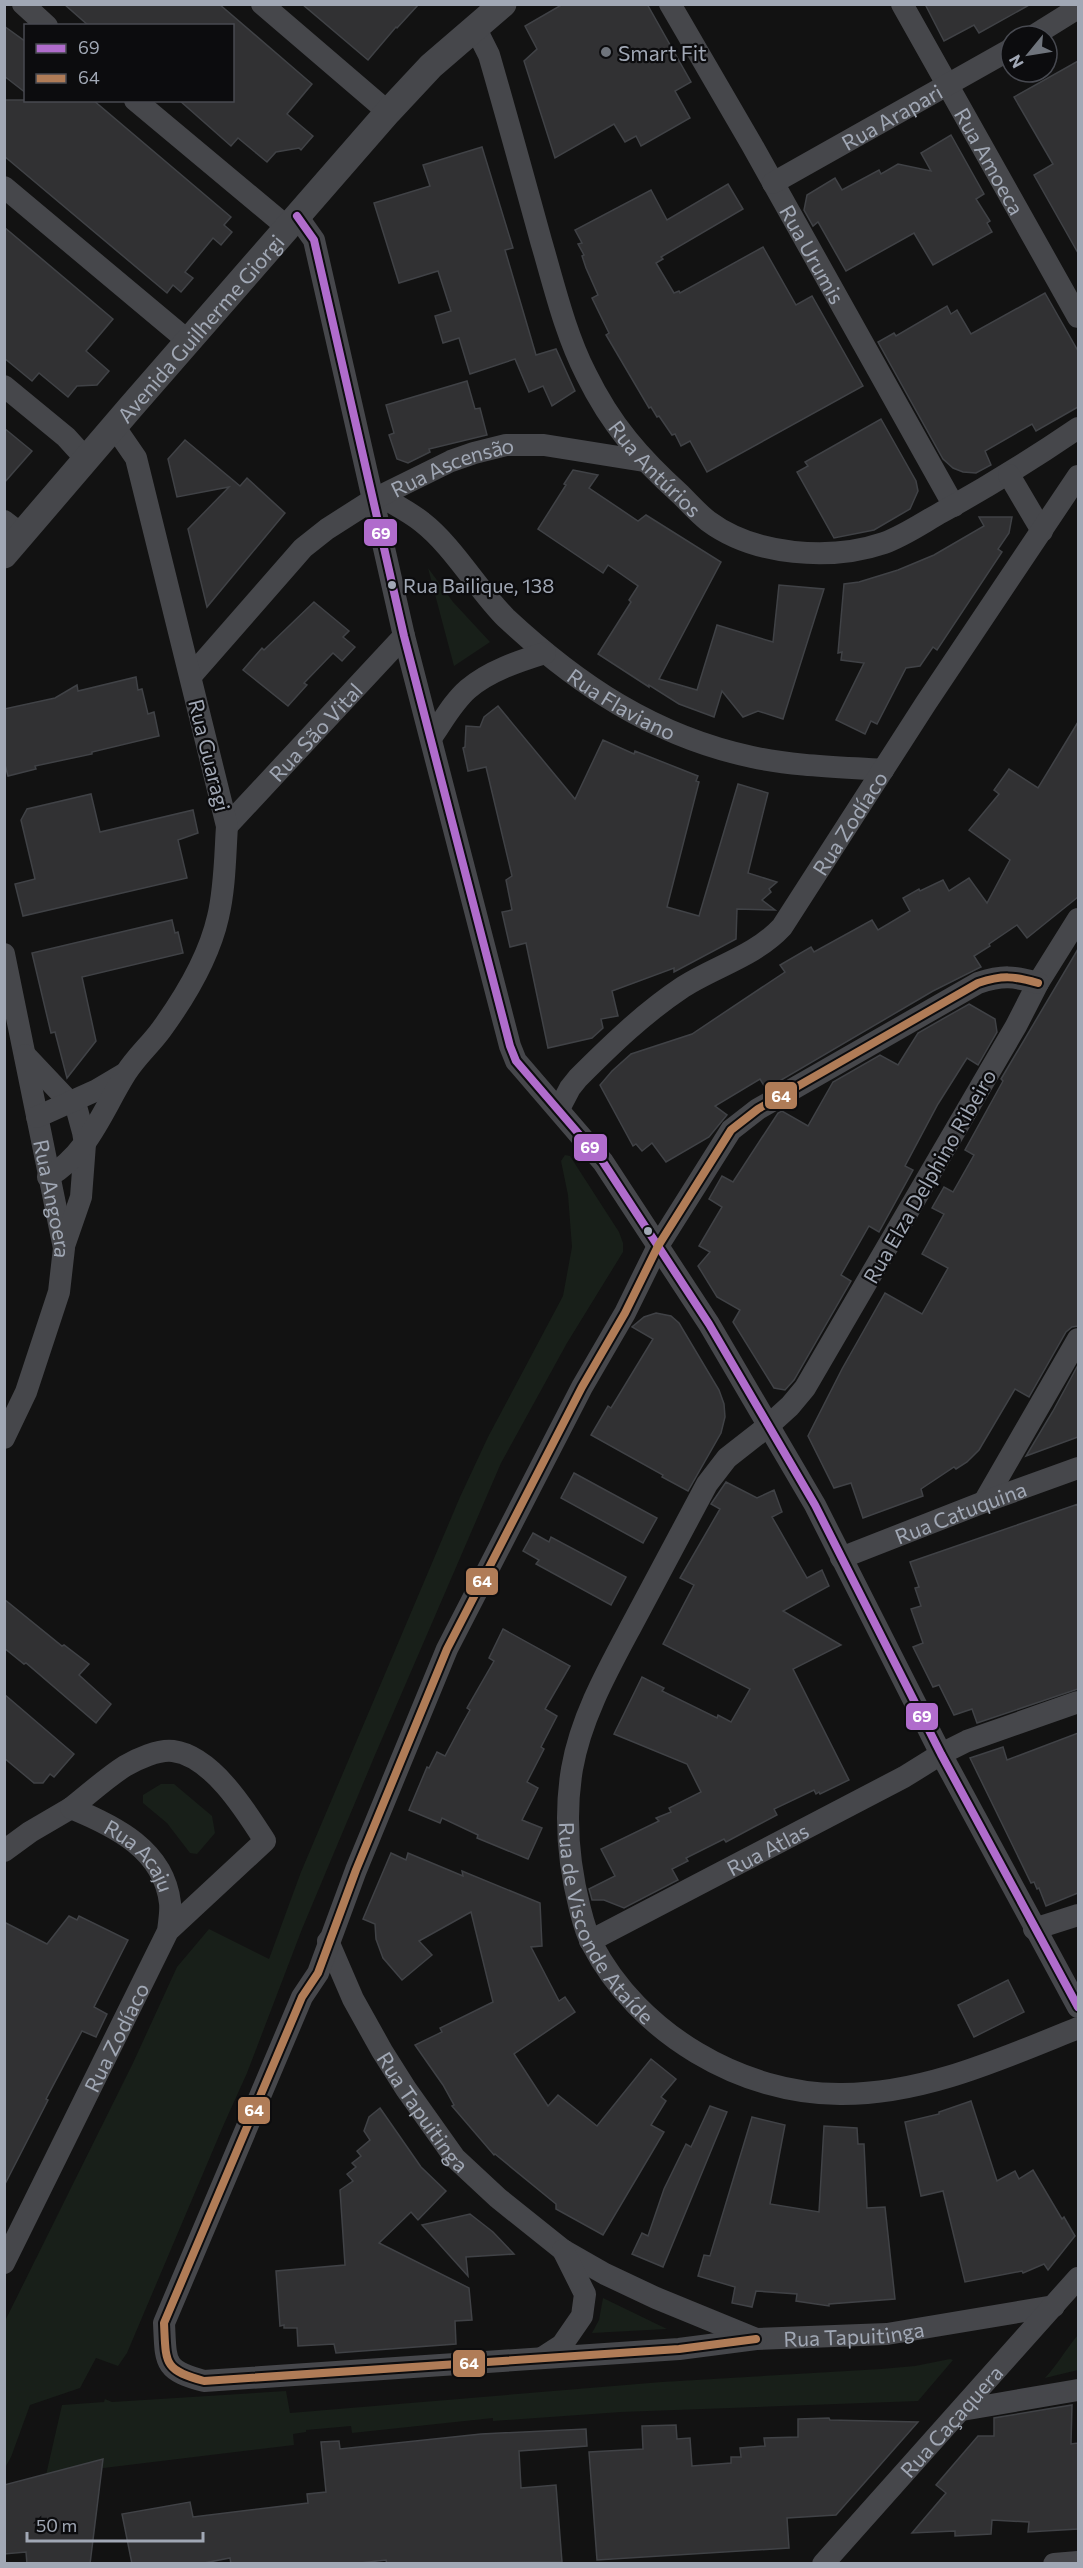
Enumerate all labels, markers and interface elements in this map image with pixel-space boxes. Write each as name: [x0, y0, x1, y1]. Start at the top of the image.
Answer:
legend: [24, 24, 234, 102]
north arrow: [999, 24, 1059, 84]
text: 69: [78, 36, 100, 58]
place label: Smart Fit: [618, 40, 707, 65]
marker: Smart Fit: [599, 45, 613, 59]
text: N: [1004, 52, 1027, 72]
text: 64: [78, 66, 100, 88]
street label: Rua Arapari: [837, 78, 946, 155]
street label: Rua Amoeca: [950, 103, 1030, 219]
street label: Rua Urumis: [775, 200, 851, 308]
street label: Avenida Guilherme Giorgi: [111, 229, 289, 427]
street label: Rua Antúrios: [604, 415, 707, 521]
street label: Rua Ascensão: [386, 433, 514, 501]
line badge: 69: [363, 518, 398, 547]
text: 69: [371, 523, 391, 542]
place label: Rua Bailique, 138: [403, 573, 554, 597]
marker: Rua Bailique, 138: [386, 579, 398, 591]
street label: Rua Flaviano: [563, 662, 680, 744]
street label: Rua São Vital: [263, 677, 367, 786]
street label: Rua Guaragi: [184, 696, 236, 814]
street label: Rua Zodíaco: [806, 766, 892, 879]
street label: Rua Elza Delphino Ribeiro: [857, 1064, 1001, 1288]
line badge: 64: [764, 1081, 798, 1110]
text: 64: [771, 1086, 791, 1105]
line badge: 69: [573, 1133, 608, 1162]
street label: Rua Angoera: [30, 1137, 76, 1260]
text: 69: [580, 1137, 600, 1156]
unlabelled marker: [642, 1225, 654, 1237]
street label: Rua Catuquina: [891, 1475, 1030, 1548]
line badge: 64: [465, 1567, 499, 1596]
text: 64: [472, 1571, 492, 1590]
line badge: 69: [905, 1702, 939, 1731]
text: 69: [912, 1706, 932, 1725]
street label: Rua Acaju: [100, 1813, 180, 1895]
street label: Rua Atlas: [722, 1817, 812, 1880]
street label: Rua de Visconde Ataíde: [555, 1821, 660, 2028]
street label: Rua Zodíaco: [78, 1978, 153, 2096]
street label: Rua Tapuitinga: [373, 2047, 474, 2177]
line badge: 64: [237, 2096, 271, 2125]
text: 64: [244, 2100, 264, 2119]
street label: Rua Tapuitinga: [783, 2315, 926, 2350]
line badge: 64: [452, 2349, 486, 2378]
text: 64: [459, 2353, 479, 2372]
street label: Rua Caçaquera: [894, 2359, 1007, 2482]
scale bar: [27, 2505, 202, 2543]
text: 50 m: [36, 2514, 77, 2536]

